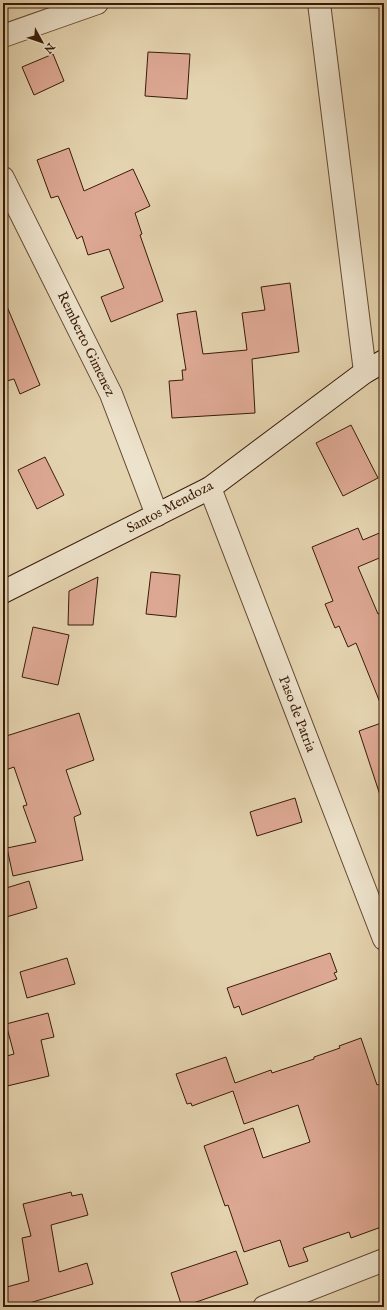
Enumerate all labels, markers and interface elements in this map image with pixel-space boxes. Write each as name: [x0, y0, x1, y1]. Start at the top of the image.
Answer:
north arrow: [22, 22, 62, 62]
text: N: [40, 39, 58, 56]
street label: Remberto Gimenez: [53, 289, 119, 400]
street label: Santos Mendoza: [124, 476, 217, 537]
street label: Paso de Patria: [274, 673, 320, 756]

